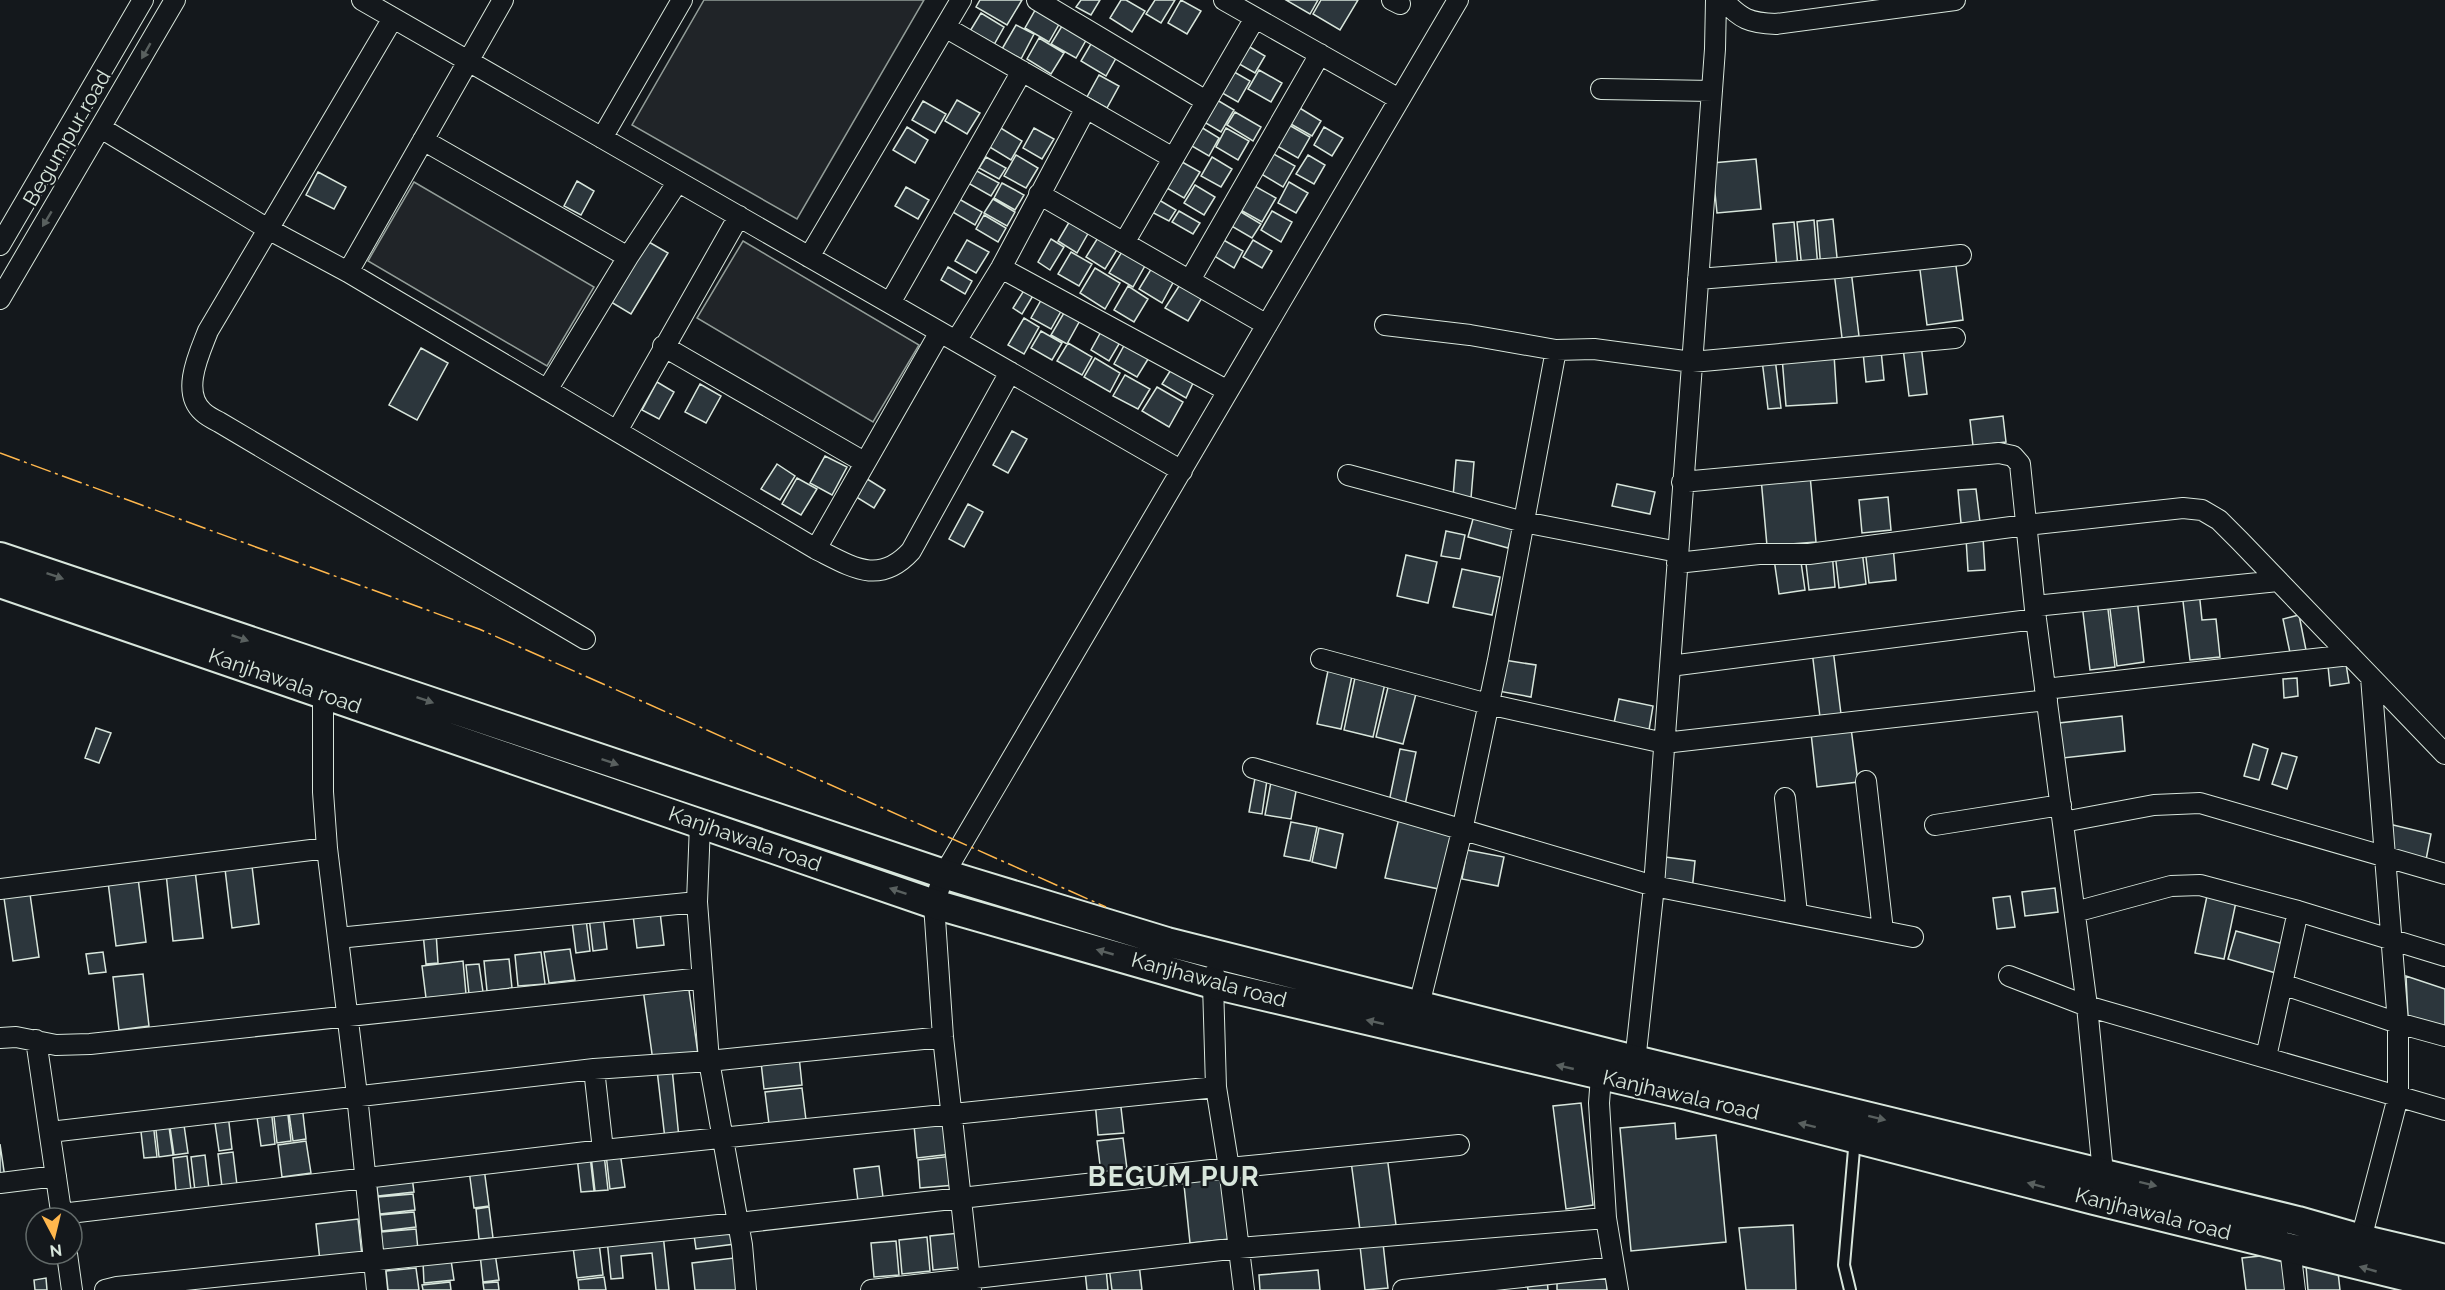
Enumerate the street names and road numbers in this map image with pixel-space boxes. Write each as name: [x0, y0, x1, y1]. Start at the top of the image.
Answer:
street label: Begumpur road: [18, 65, 116, 210]
street label: Kanjhawala road: [205, 643, 365, 718]
street label: Kanjhawala road: [665, 801, 825, 876]
street label: Kanjhawala road: [1129, 947, 1290, 1012]
street label: Kanjhawala road: [1600, 1064, 1762, 1125]
street label: Kanjhawala road: [2072, 1182, 2234, 1245]

